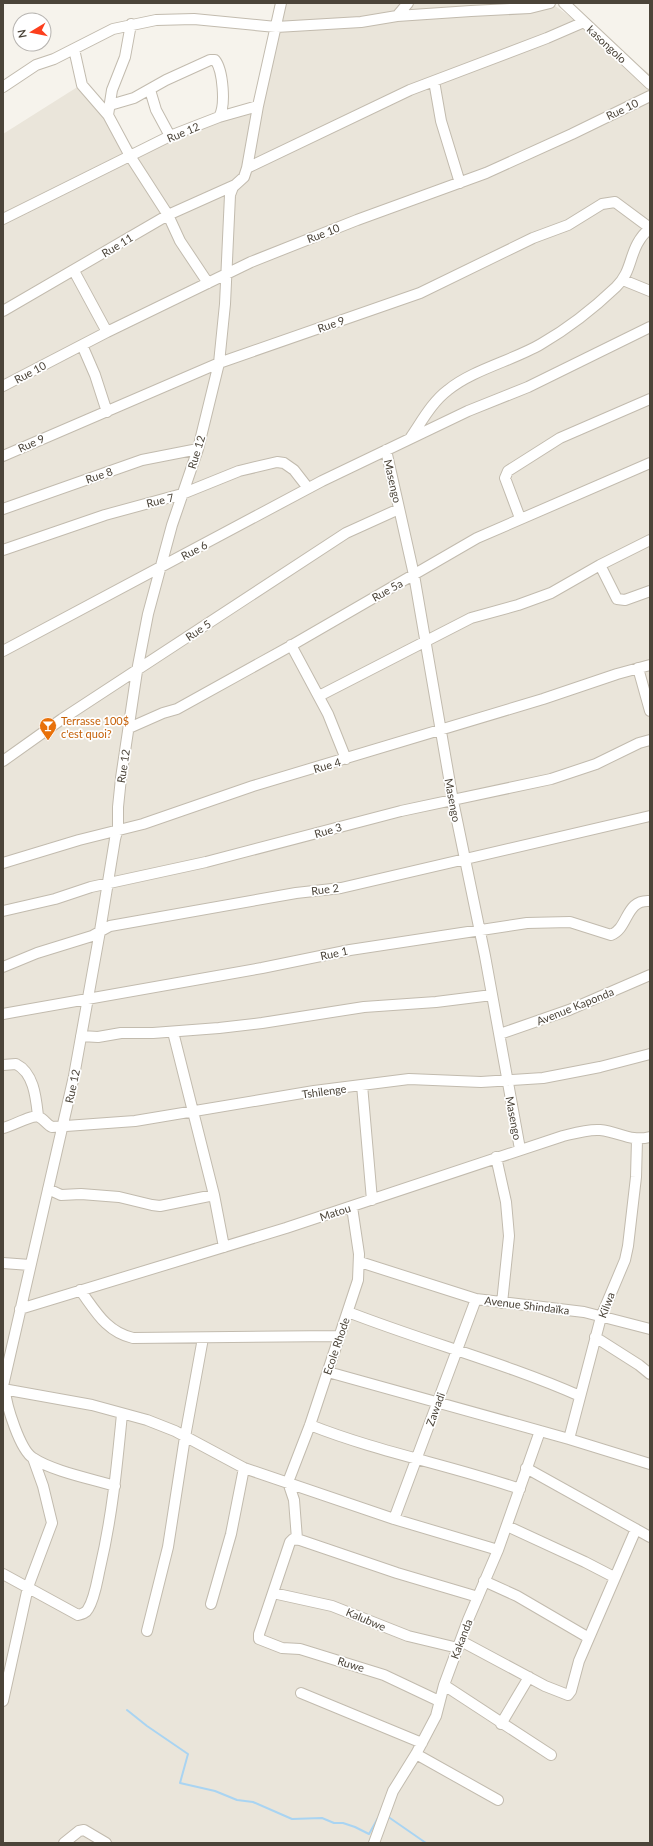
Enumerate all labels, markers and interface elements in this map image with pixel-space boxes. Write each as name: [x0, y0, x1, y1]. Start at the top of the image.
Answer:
north arrow: [12, 12, 52, 52]
street label: kasongolo: [585, 23, 629, 65]
text: N: [15, 29, 29, 39]
street label: Rue 10: [604, 96, 641, 122]
street label: Rue 12: [165, 119, 201, 145]
street label: Rue 10: [305, 221, 342, 245]
street label: Rue 11: [99, 231, 135, 259]
street label: Rue 9: [316, 313, 346, 335]
street label: Rue 10: [12, 358, 49, 386]
street label: Rue 9: [16, 431, 46, 455]
street label: Rue 12: [185, 434, 207, 470]
street label: Masengo: [382, 458, 404, 504]
street label: Rue 8: [84, 464, 114, 486]
street label: Rue 7: [145, 490, 175, 510]
street label: Rue 6: [179, 538, 209, 562]
street label: Rue 5a: [369, 576, 405, 604]
street label: Rue 5: [183, 617, 213, 643]
place label: Terrasse 100$ c'est quoi?: [61, 714, 129, 740]
bar icon: Terrasse 100$ c'est quoi?: [38, 716, 58, 741]
street label: Rue 12: [114, 748, 132, 784]
street label: Rue 4: [312, 755, 343, 775]
street label: Masengo: [442, 777, 464, 823]
street label: Rue 3: [313, 820, 343, 840]
street label: Rue 2: [310, 881, 340, 897]
street label: Rue 1: [319, 944, 349, 962]
street label: Avenue Kaponda: [534, 985, 616, 1027]
street label: Rue 12: [62, 1068, 82, 1104]
street label: Tshilenge: [301, 1081, 347, 1101]
street label: Masengo: [503, 1095, 525, 1141]
street label: Matou: [318, 1201, 352, 1223]
street label: Kilwa: [595, 1290, 617, 1320]
street label: Avenue Shindaïka: [484, 1293, 570, 1317]
street label: Ecole Rhode: [320, 1315, 352, 1376]
street label: Zawadi: [423, 1390, 447, 1428]
street label: Kalubwe: [344, 1605, 388, 1633]
street label: Kakanda: [447, 1617, 475, 1661]
street label: Ruwe: [336, 1654, 366, 1674]

